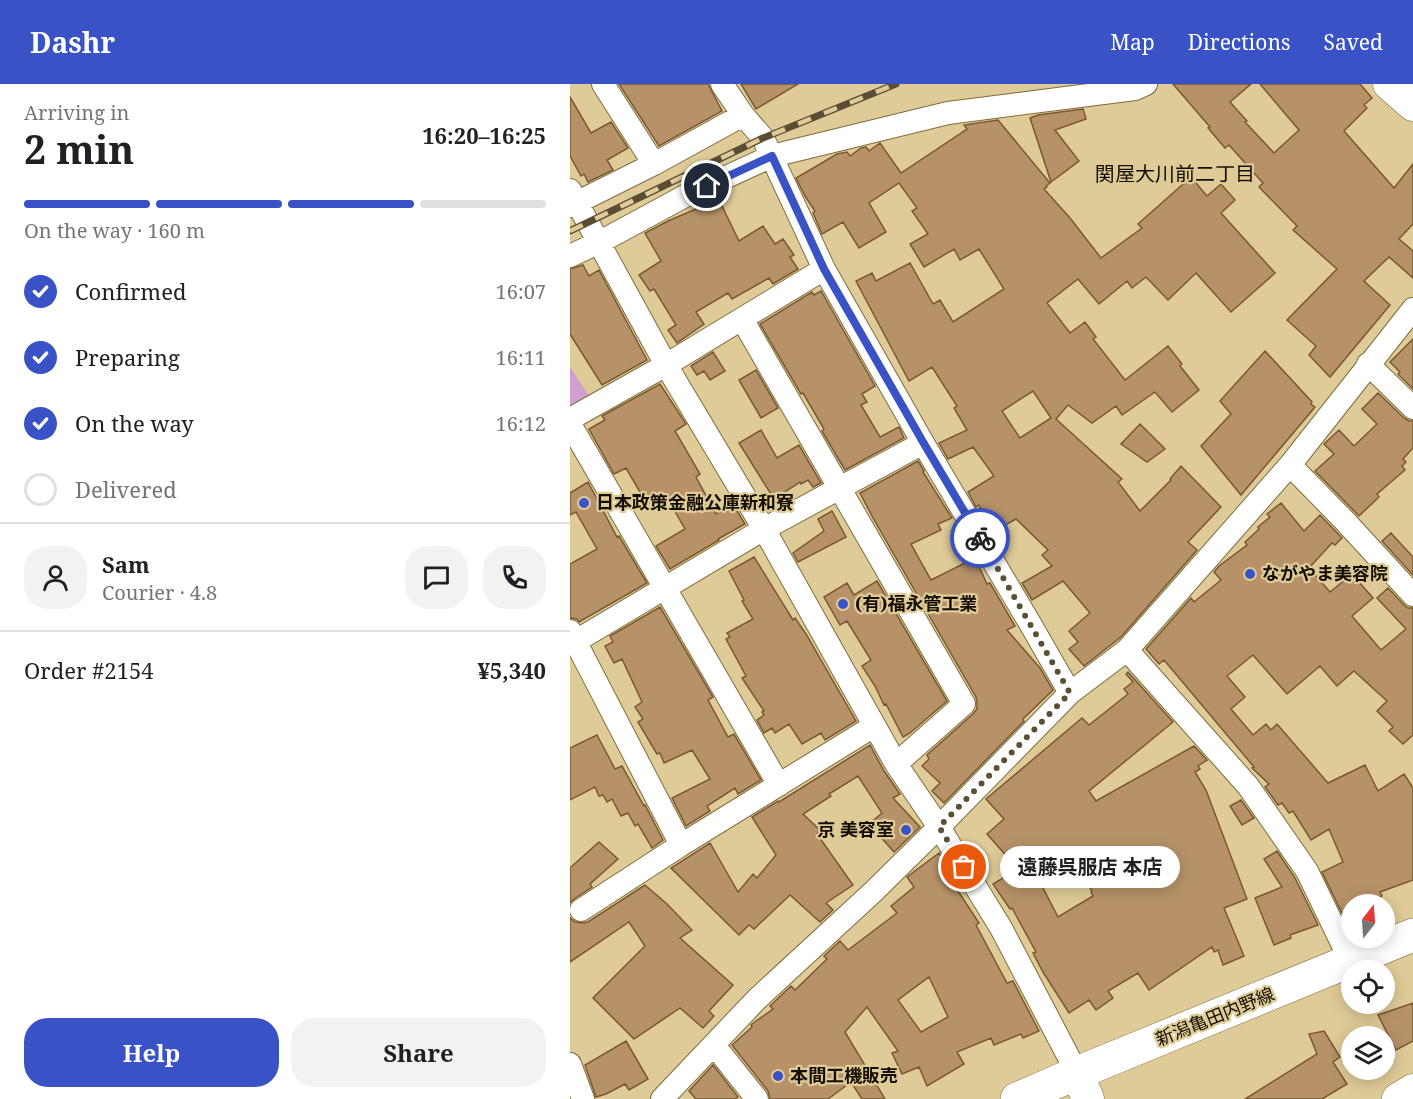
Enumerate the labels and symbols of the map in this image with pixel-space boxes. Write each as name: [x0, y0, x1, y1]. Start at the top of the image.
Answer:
pin: [681, 160, 732, 211]
district label: 関屋大川前二丁目: [1095, 160, 1255, 187]
place label: 日本政策金融公庫新和寮: [596, 490, 794, 514]
marker: 日本政策金融公庫新和寮: [577, 496, 591, 510]
courier: [950, 508, 1010, 568]
place label: ながやま美容院: [1262, 561, 1388, 585]
marker: ながやま美容院: [1243, 567, 1257, 581]
place label: (有)福永管工業: [855, 591, 977, 615]
marker: (有)福永管工業: [836, 597, 850, 611]
place label: 京 美容室: [817, 817, 894, 841]
marker: 京 美容室: [899, 823, 913, 837]
pin: [938, 841, 989, 892]
callout: 遠藤呉服店 本店: [1000, 846, 1180, 888]
north arrow: [1341, 894, 1395, 948]
street label: 新潟亀田内野線: [1152, 981, 1278, 1051]
place label: 本間工機販売: [790, 1063, 898, 1087]
marker: 本間工機販売: [771, 1069, 785, 1083]

